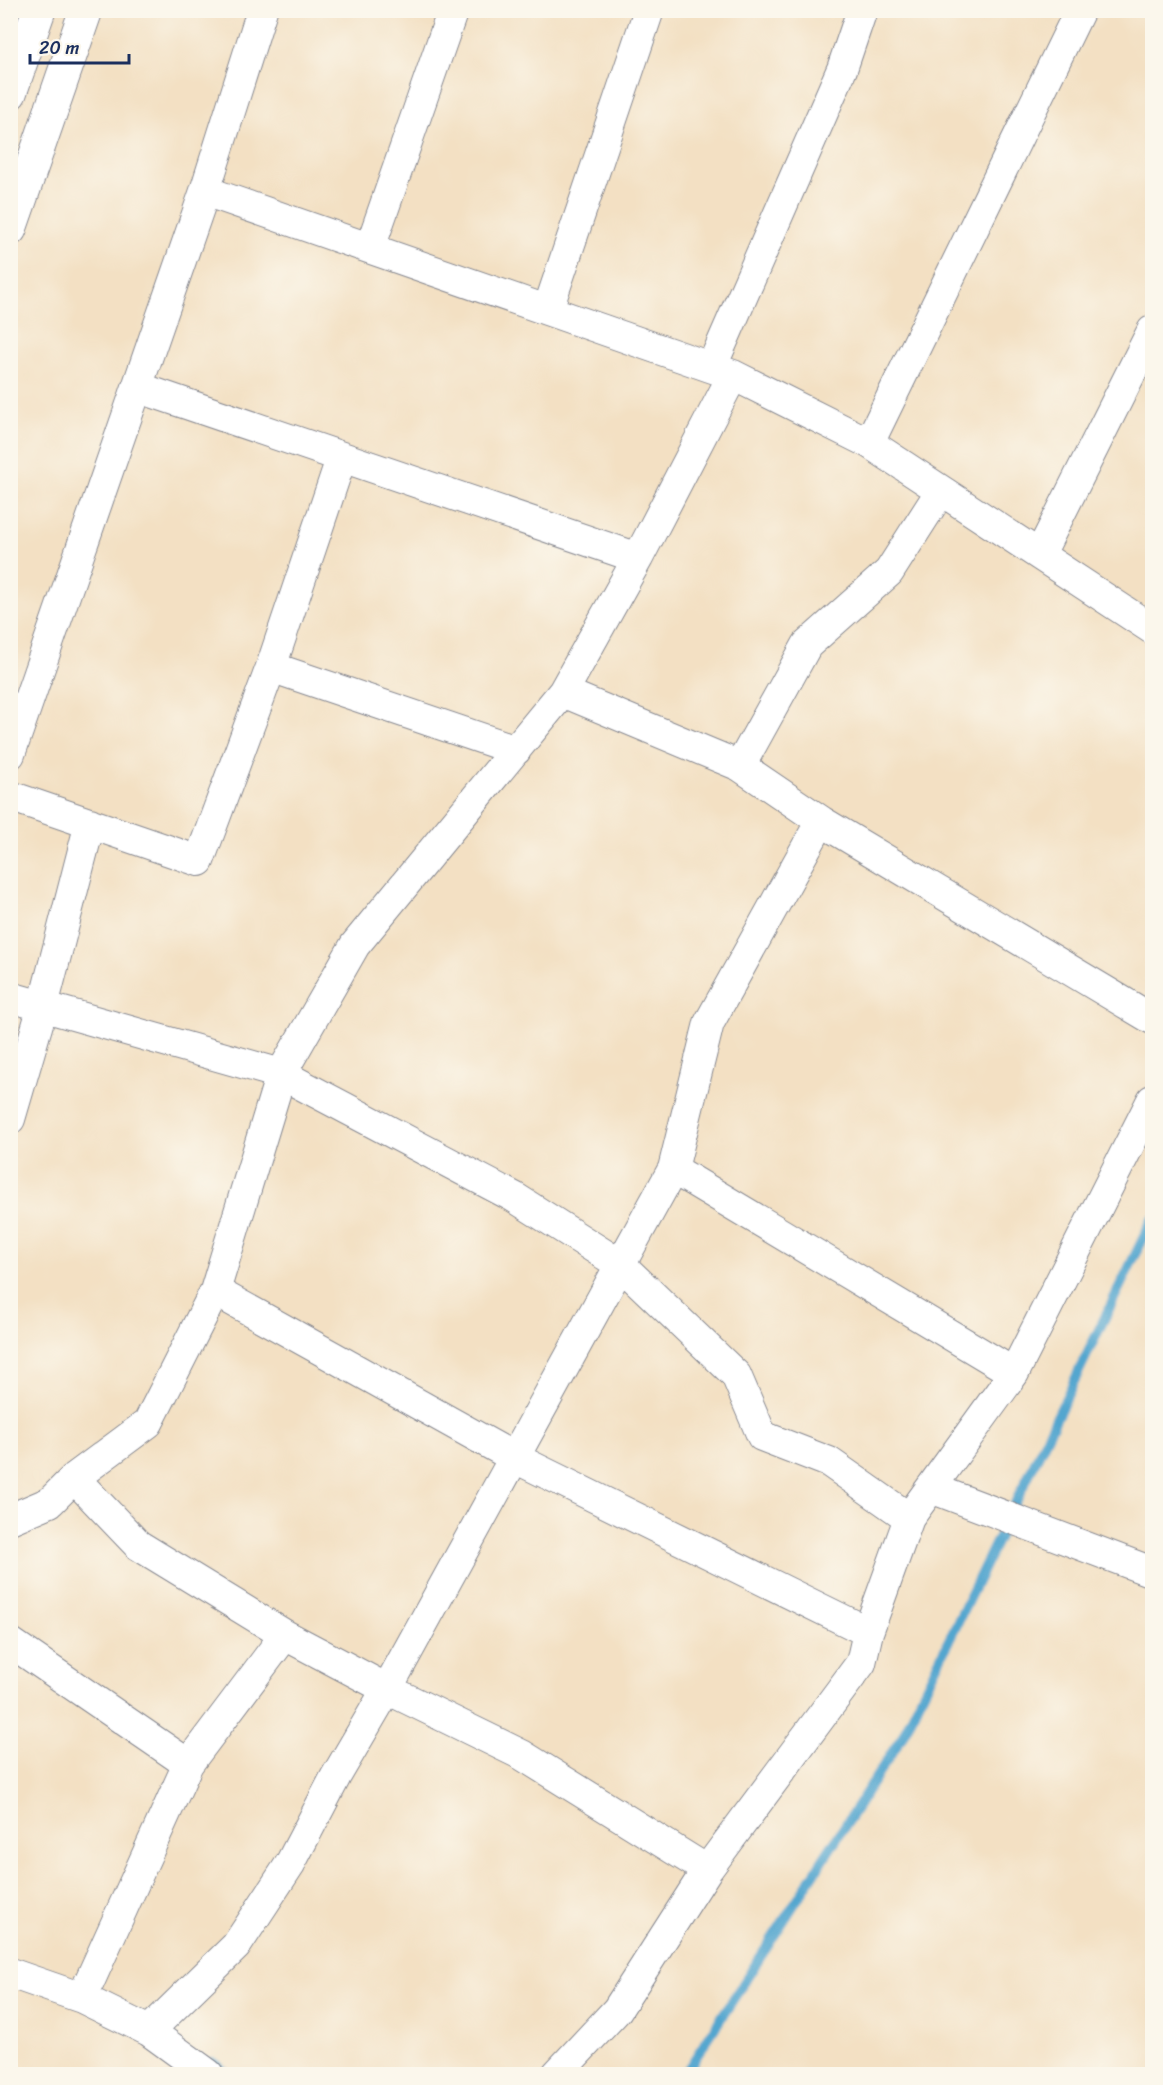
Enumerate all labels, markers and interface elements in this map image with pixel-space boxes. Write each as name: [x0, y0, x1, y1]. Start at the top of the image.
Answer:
scale bar: [30, 27, 129, 65]
text: 20 m: [39, 32, 79, 64]

